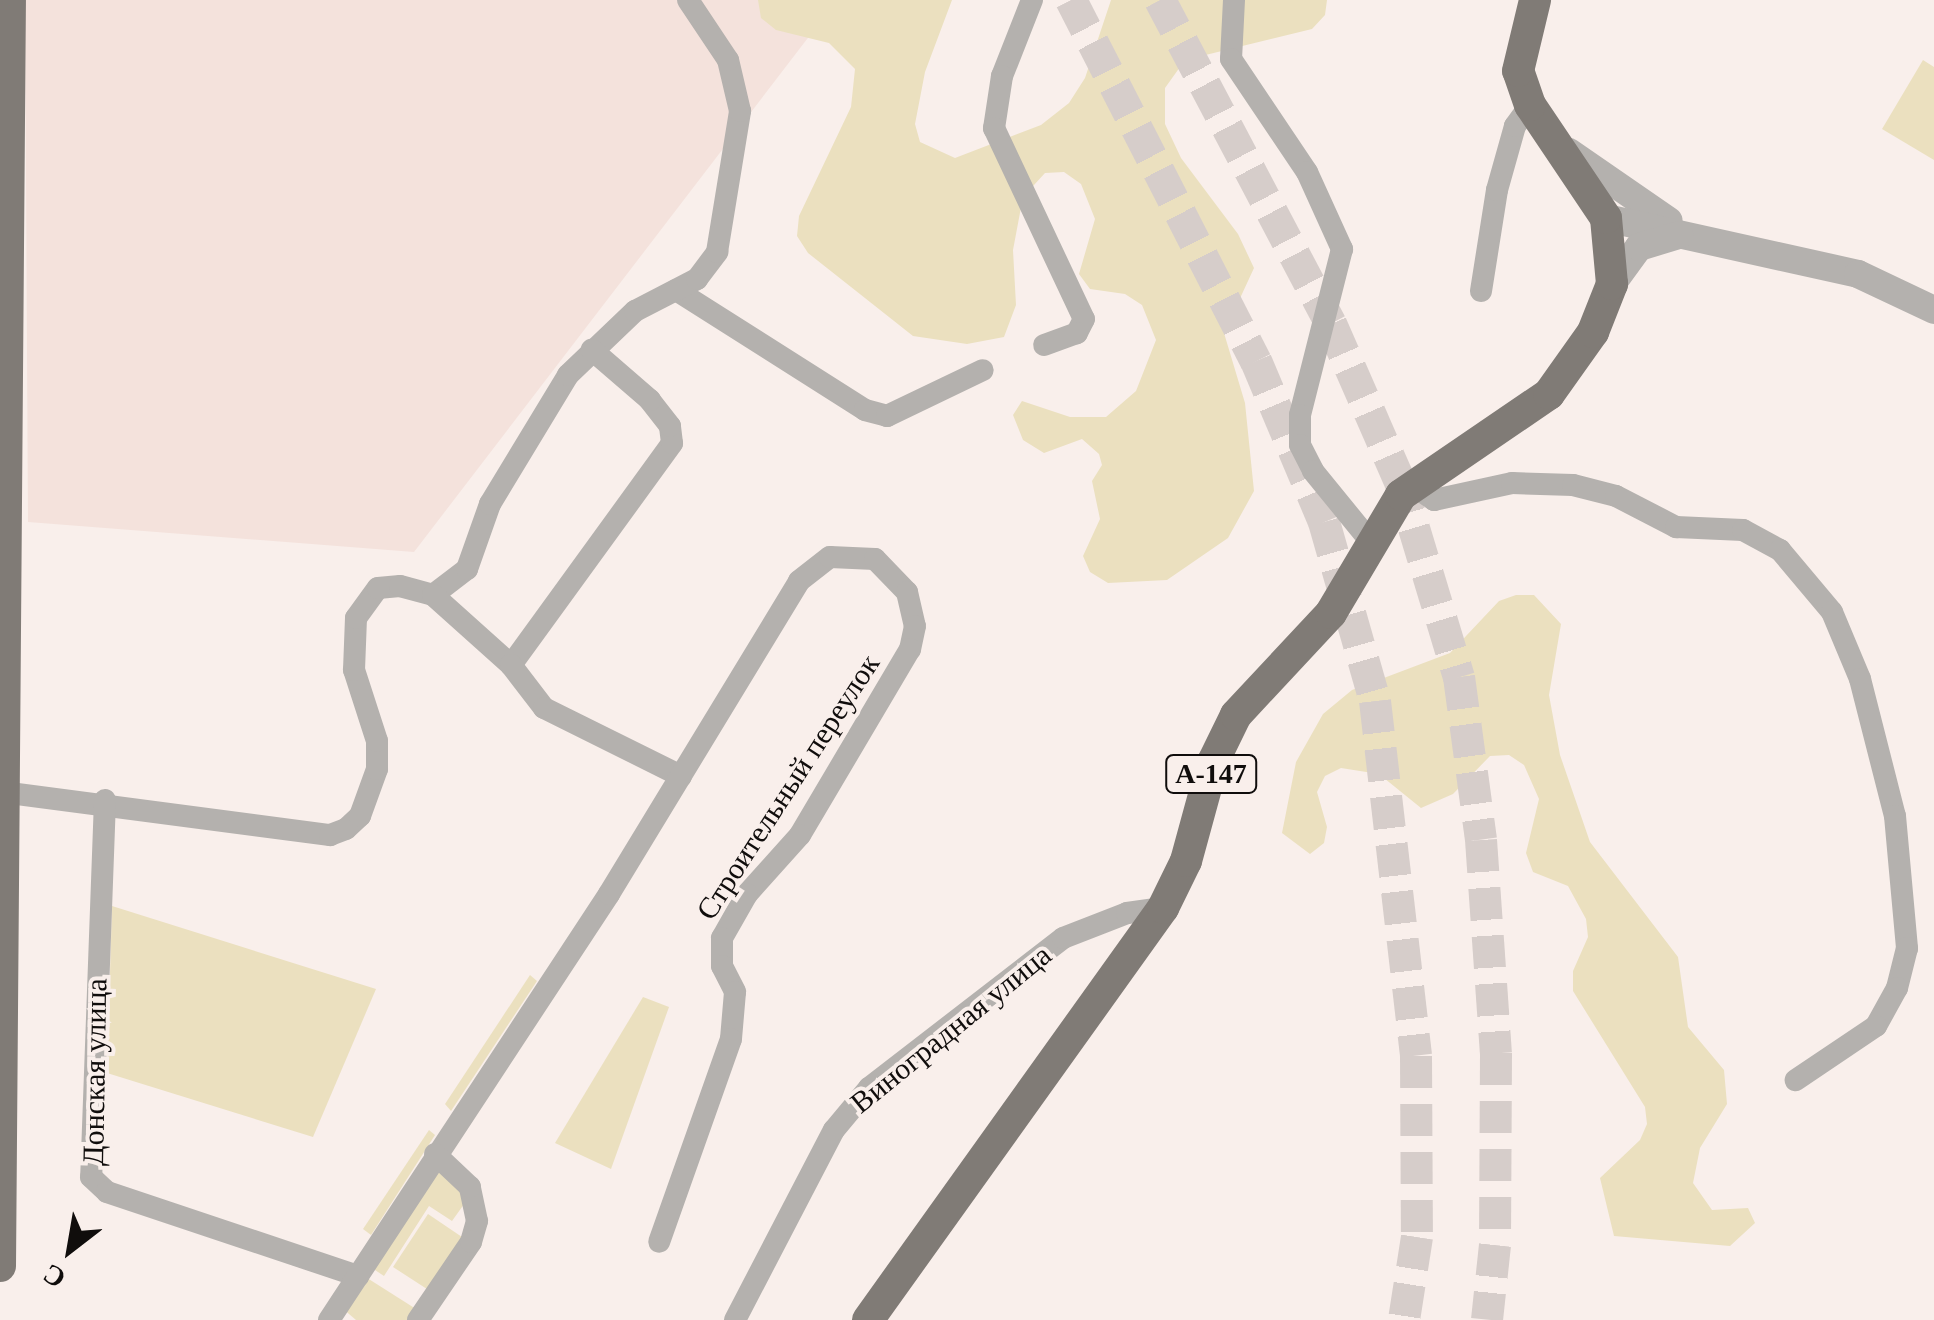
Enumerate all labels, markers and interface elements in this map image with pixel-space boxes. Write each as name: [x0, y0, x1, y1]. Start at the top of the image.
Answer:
street label: Строительный переулок: [689, 648, 887, 926]
road number: А-147: [1164, 751, 1258, 797]
street label: Виноградная улица: [843, 937, 1059, 1121]
street label: Донская улица: [75, 978, 115, 1166]
north arrow: [20, 1200, 120, 1300]
text: С: [38, 1258, 71, 1295]

